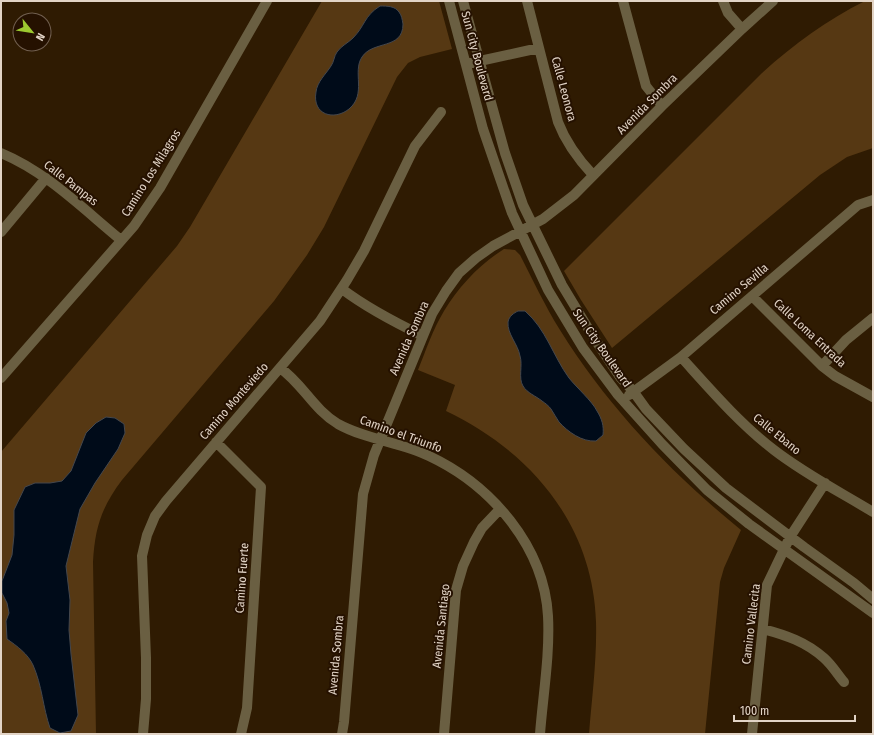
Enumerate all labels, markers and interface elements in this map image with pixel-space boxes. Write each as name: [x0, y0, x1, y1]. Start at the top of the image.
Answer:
street label: Sun City Boulevard: [458, 10, 496, 102]
north arrow: [12, 12, 52, 52]
text: N: [33, 31, 48, 43]
street label: Calle Leonora: [549, 55, 579, 123]
street label: Avenida Sombra: [614, 71, 680, 137]
street label: Camino Los Milagros: [119, 127, 183, 219]
street label: Calle Pampas: [41, 158, 101, 208]
street label: Camino Sevilla: [707, 260, 771, 317]
street label: Calle Loma Entrada: [771, 296, 849, 370]
street label: Avenida Sombra: [386, 299, 432, 377]
street label: Sun City Boulevard: [570, 306, 634, 390]
street label: Camino Monteviedo: [197, 360, 271, 442]
street label: Calle Ebano: [750, 411, 804, 457]
street label: Camino el Triunfo: [358, 413, 444, 455]
street label: Camino Fuerte: [233, 542, 251, 614]
street label: Avenida Santiago: [430, 583, 452, 669]
street label: Camino Vallecita: [739, 583, 763, 665]
street label: Avenida Sombra: [326, 615, 346, 695]
scale bar: [734, 697, 855, 723]
text: 100 m: [740, 704, 769, 718]

